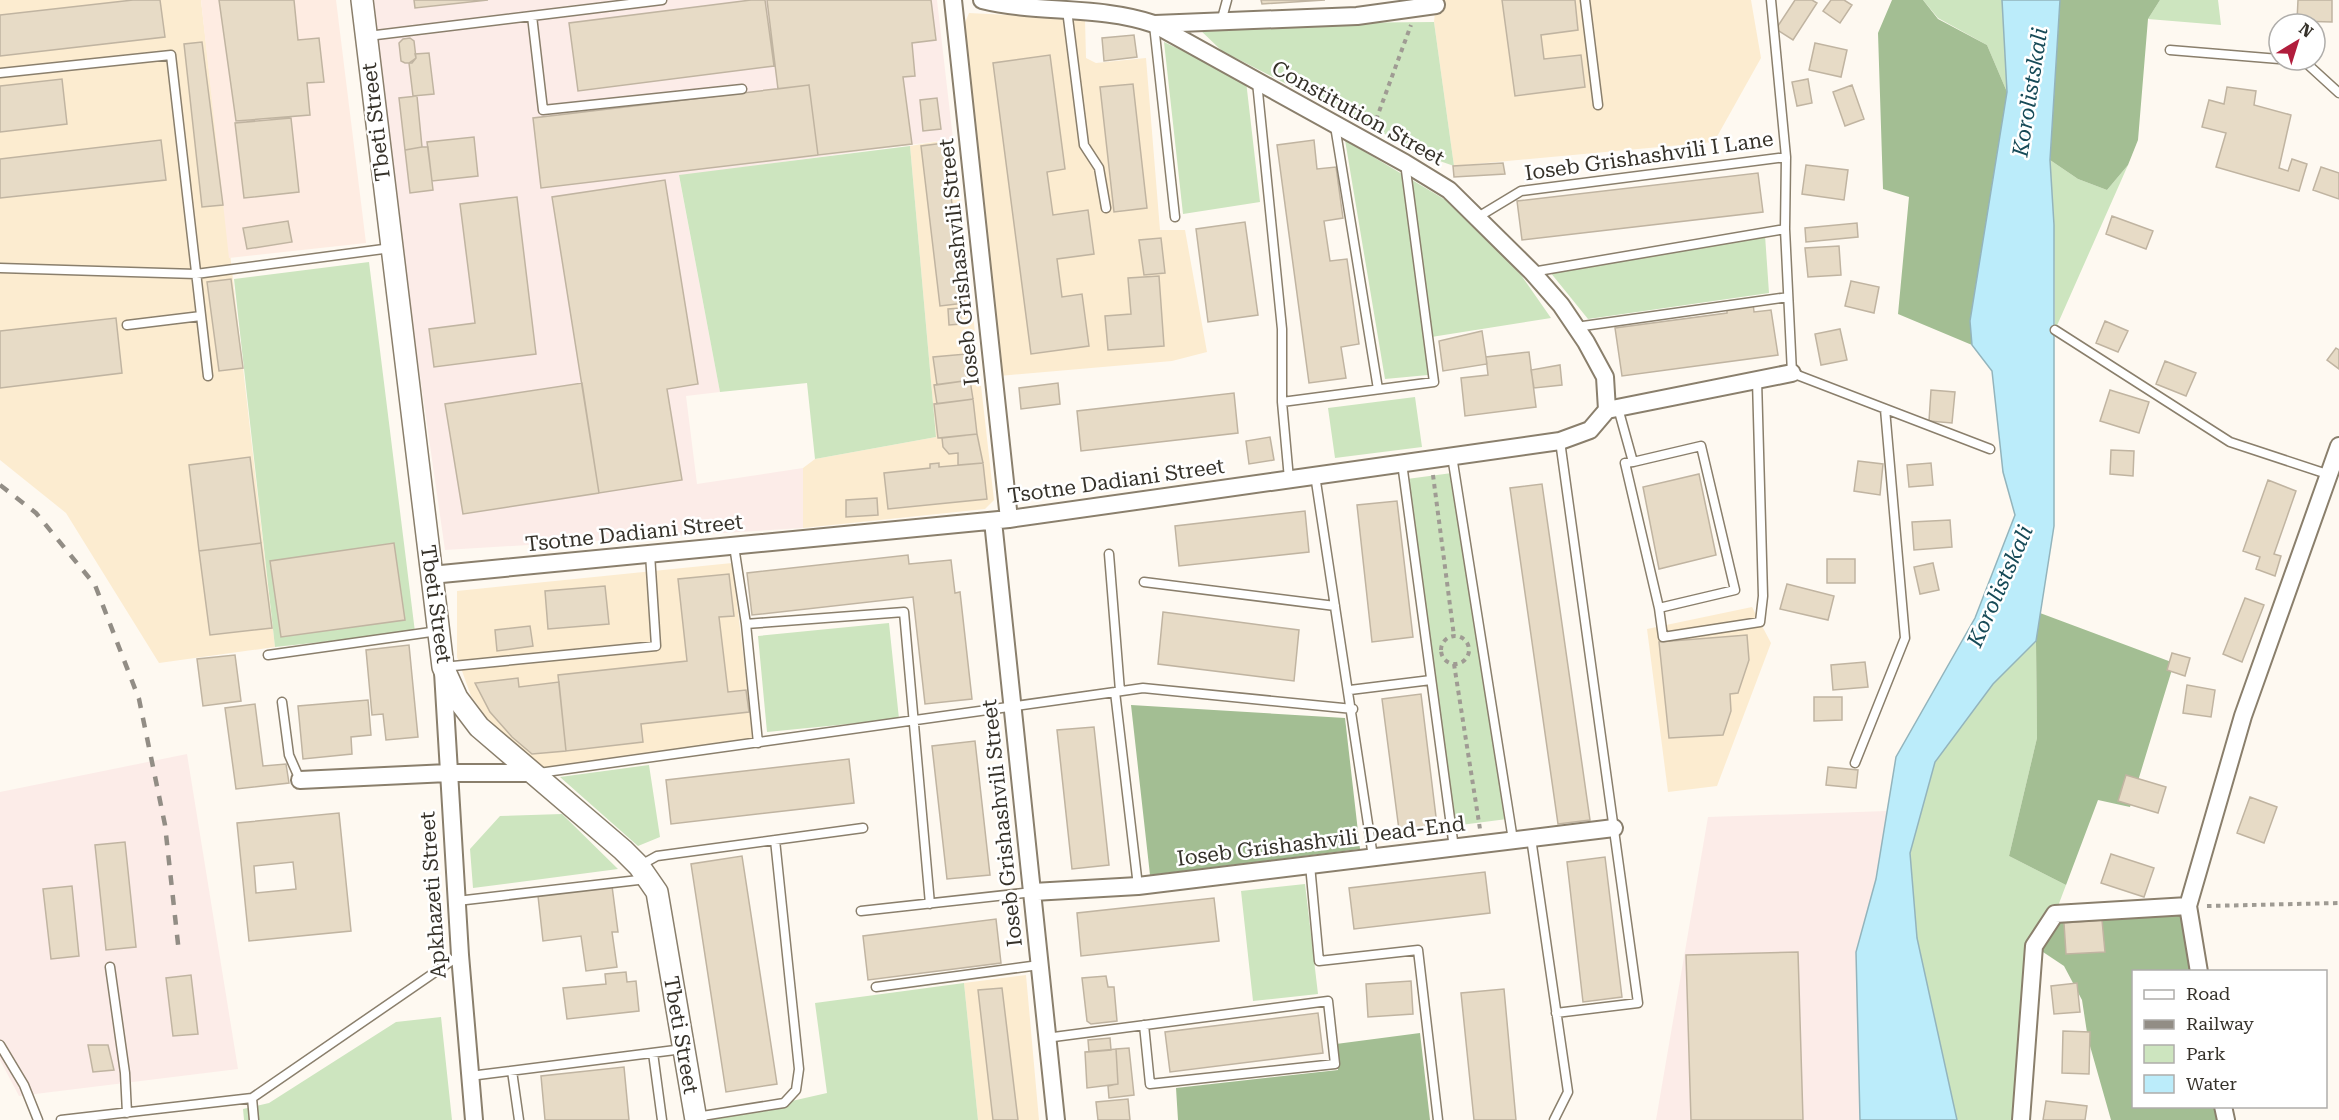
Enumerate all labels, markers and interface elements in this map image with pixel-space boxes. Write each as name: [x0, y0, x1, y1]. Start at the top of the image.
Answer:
north arrow: [2267, 12, 2327, 72]
text: N: [2295, 19, 2317, 42]
water label: Korolistskali: [2007, 25, 2053, 159]
street label: Constitution Street: [1268, 56, 1449, 170]
street label: Tbeti Street: [357, 61, 395, 183]
street label: Ioseb Grishashvili I Lane: [1523, 127, 1775, 185]
street label: Ioseb Grishashvili Street: [934, 137, 984, 387]
street label: Tsotne Dadiani Street: [1006, 454, 1226, 508]
street label: Tsotne Dadiani Street: [524, 510, 744, 556]
water label: Korolistskali: [1962, 521, 2038, 652]
street label: Tbeti Street: [416, 543, 456, 665]
street label: Ioseb Grishashvili Street: [977, 698, 1027, 948]
street label: Apkhazeti Street: [415, 810, 451, 979]
street label: Ioseb Grishashvili Dead-End: [1176, 811, 1467, 871]
legend: [2132, 970, 2327, 1108]
street label: Tbeti Street: [659, 974, 703, 1096]
text: Road: [2186, 983, 2231, 1004]
text: Railway: [2186, 1013, 2254, 1034]
text: Park: [2186, 1043, 2226, 1064]
text: Water: [2186, 1073, 2237, 1094]

